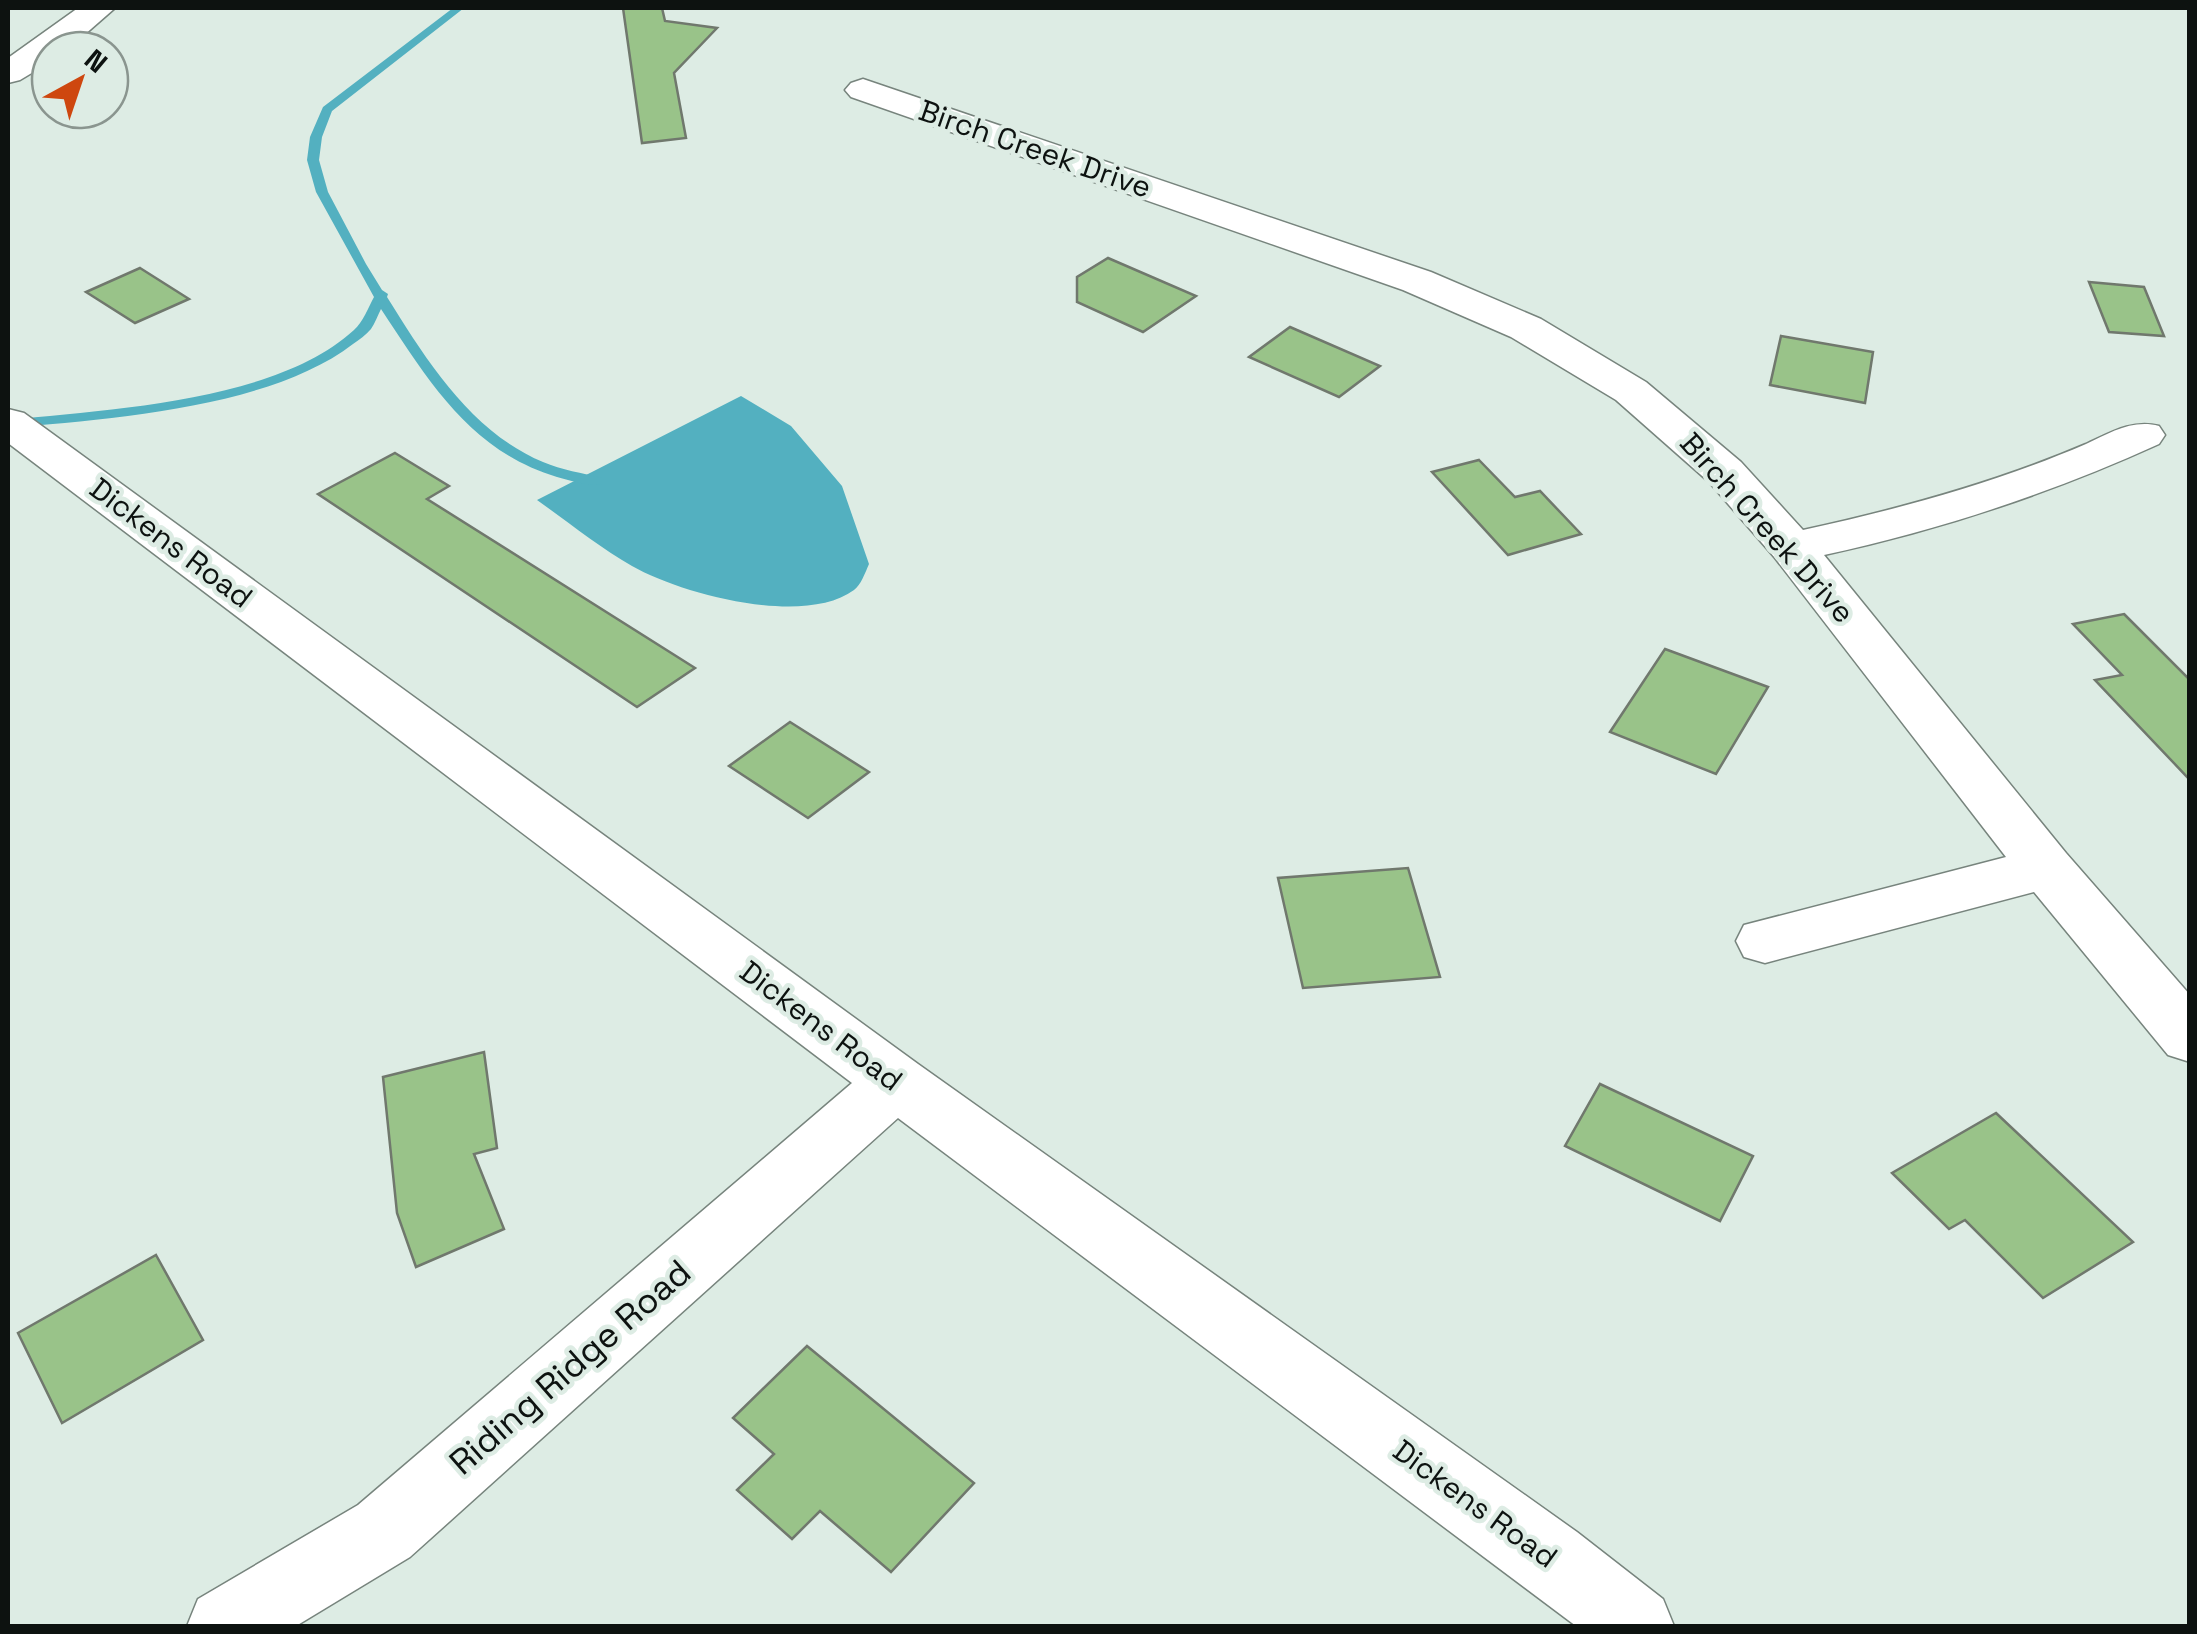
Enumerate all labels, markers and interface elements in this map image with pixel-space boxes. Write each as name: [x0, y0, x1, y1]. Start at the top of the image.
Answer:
north arrow: [30, 30, 130, 130]
text: N: [77, 41, 115, 81]
street label: Birch Creek Drive: [914, 90, 1157, 207]
street label: Birch Creek Drive: [1671, 424, 1863, 631]
street label: Dickens Road: [82, 469, 260, 617]
street label: Dickens Road: [732, 952, 910, 1100]
street label: Riding Ridge Road: [440, 1250, 700, 1484]
street label: Dickens Road: [1385, 1431, 1565, 1576]

